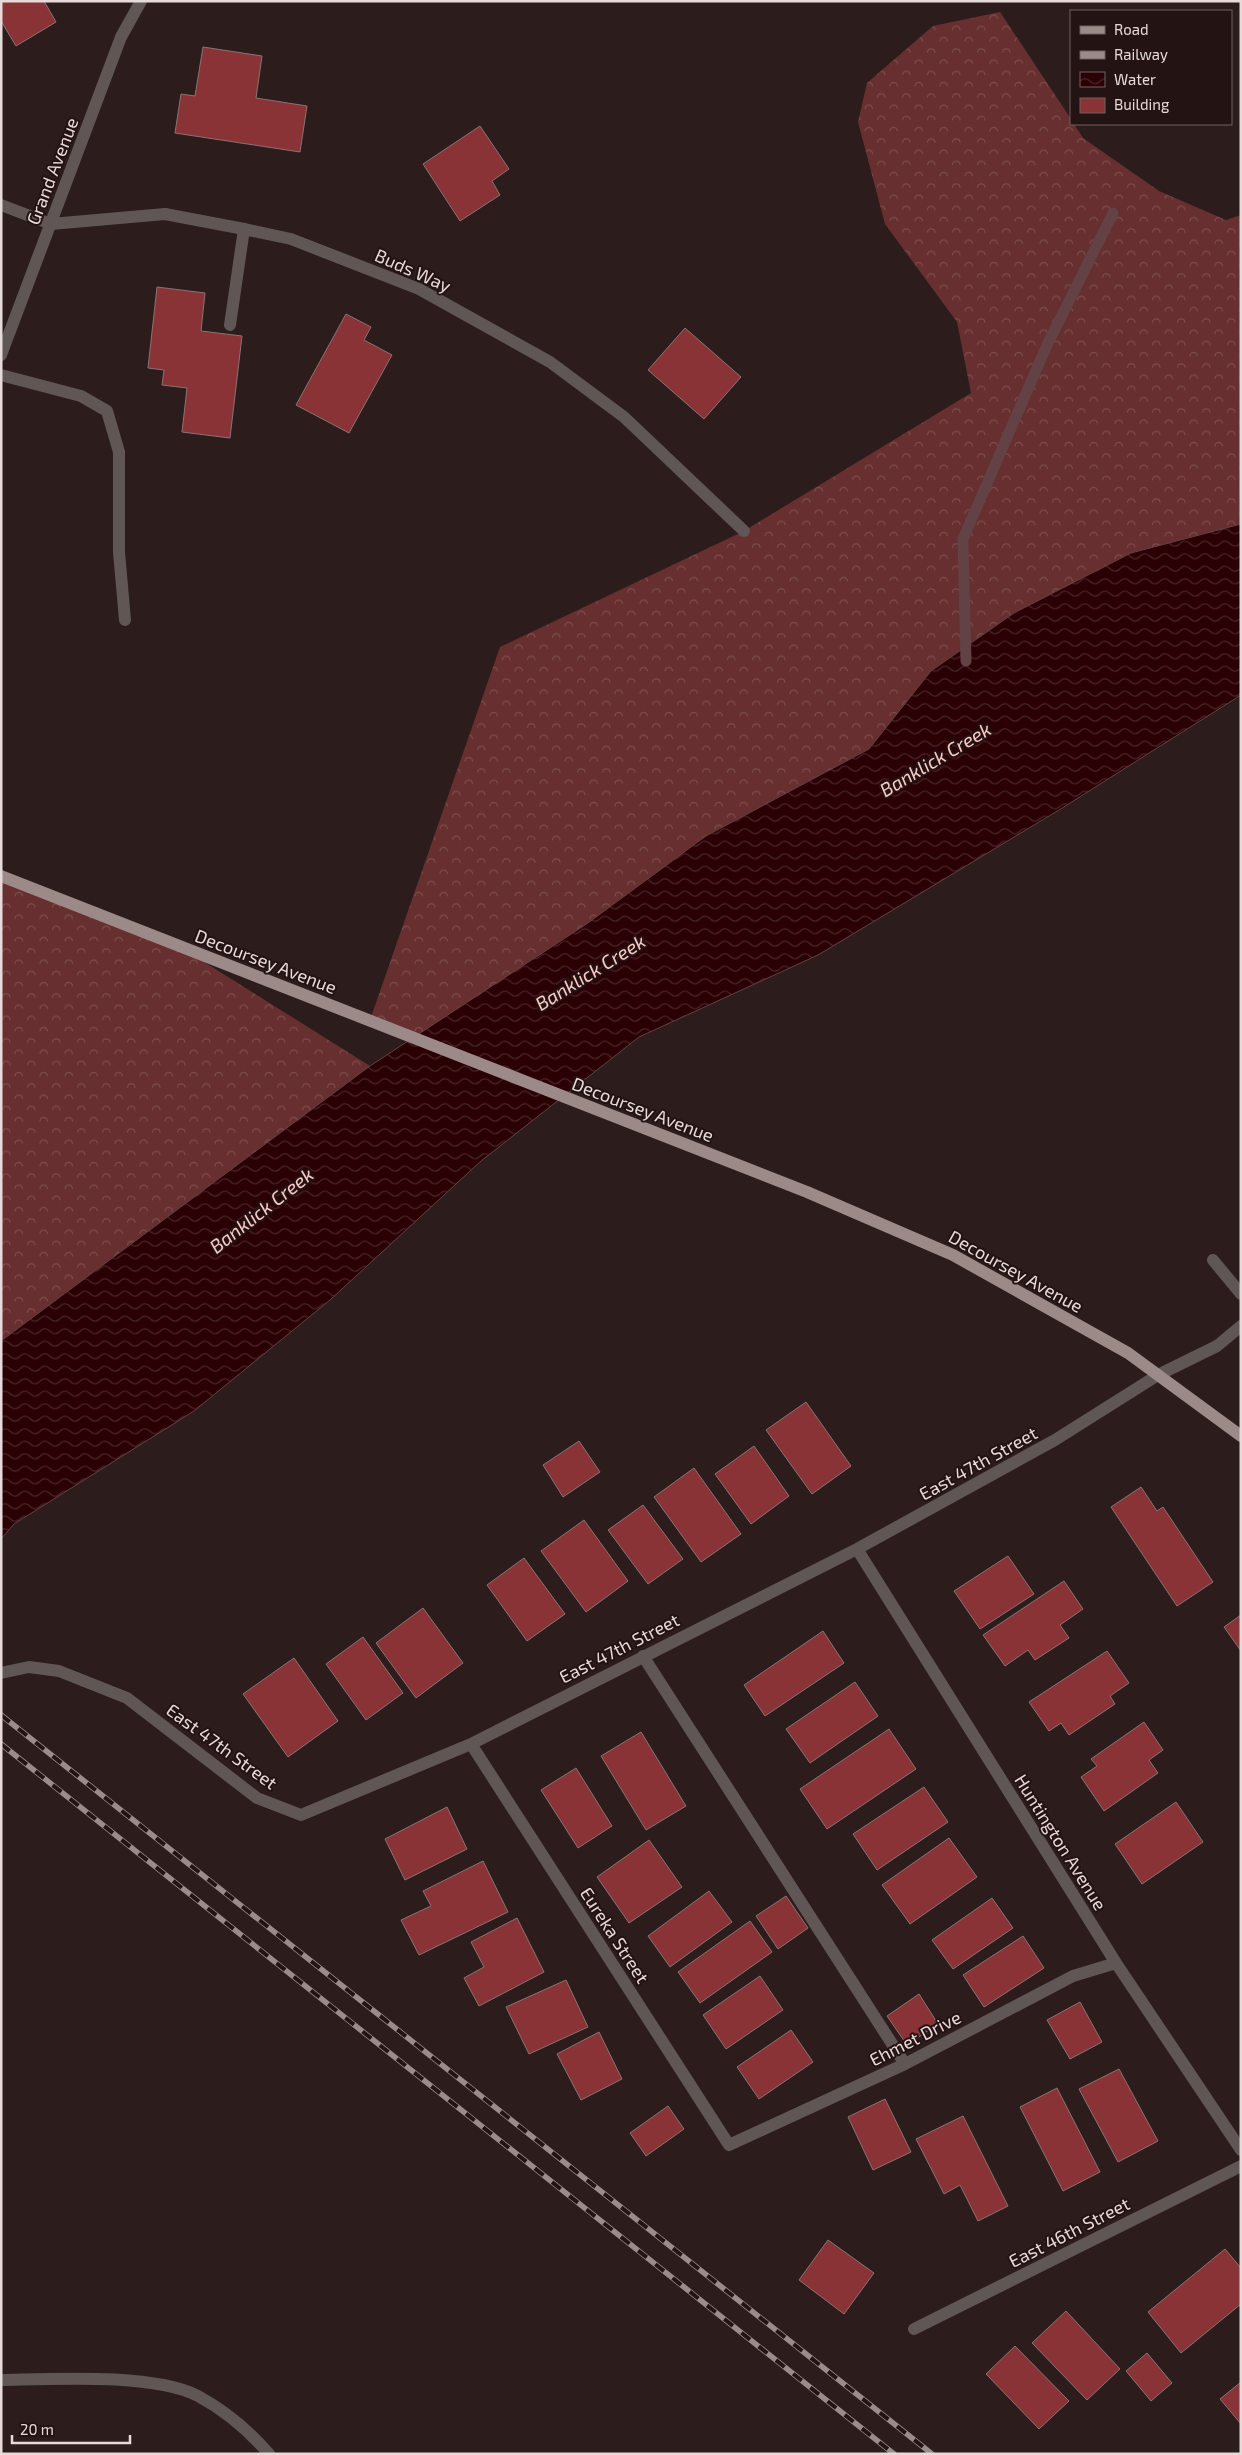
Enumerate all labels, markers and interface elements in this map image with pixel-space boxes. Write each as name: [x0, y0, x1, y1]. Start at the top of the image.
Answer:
legend: [1070, 10, 1232, 125]
text: Road: [1114, 20, 1149, 38]
text: Railway: [1114, 45, 1168, 63]
text: Water: [1114, 70, 1156, 88]
text: Building: [1114, 95, 1170, 113]
street label: Grand Avenue: [21, 114, 83, 228]
street label: Buds Way: [372, 243, 455, 297]
water label: Banklick Creek: [875, 717, 995, 801]
street label: Decoursey Avenue: [192, 924, 340, 998]
water label: Banklick Creek: [531, 929, 649, 1015]
street label: Decoursey Avenue: [569, 1072, 717, 1146]
water label: Banklick Creek: [204, 1162, 318, 1258]
street label: Decoursey Avenue: [945, 1225, 1087, 1317]
street label: East 47th Street: [915, 1421, 1041, 1505]
street label: East 47th Street: [555, 1608, 683, 1688]
street label: East 47th Street: [162, 1698, 282, 1794]
street label: Huntington Avenue: [1010, 1770, 1112, 1914]
street label: Eureka Street: [576, 1883, 654, 1987]
street label: Ehmet Drive: [866, 2006, 964, 2070]
street label: East 46th Street: [1005, 2192, 1133, 2272]
scale bar: [12, 2412, 130, 2444]
text: 20 m: [20, 2420, 54, 2438]

